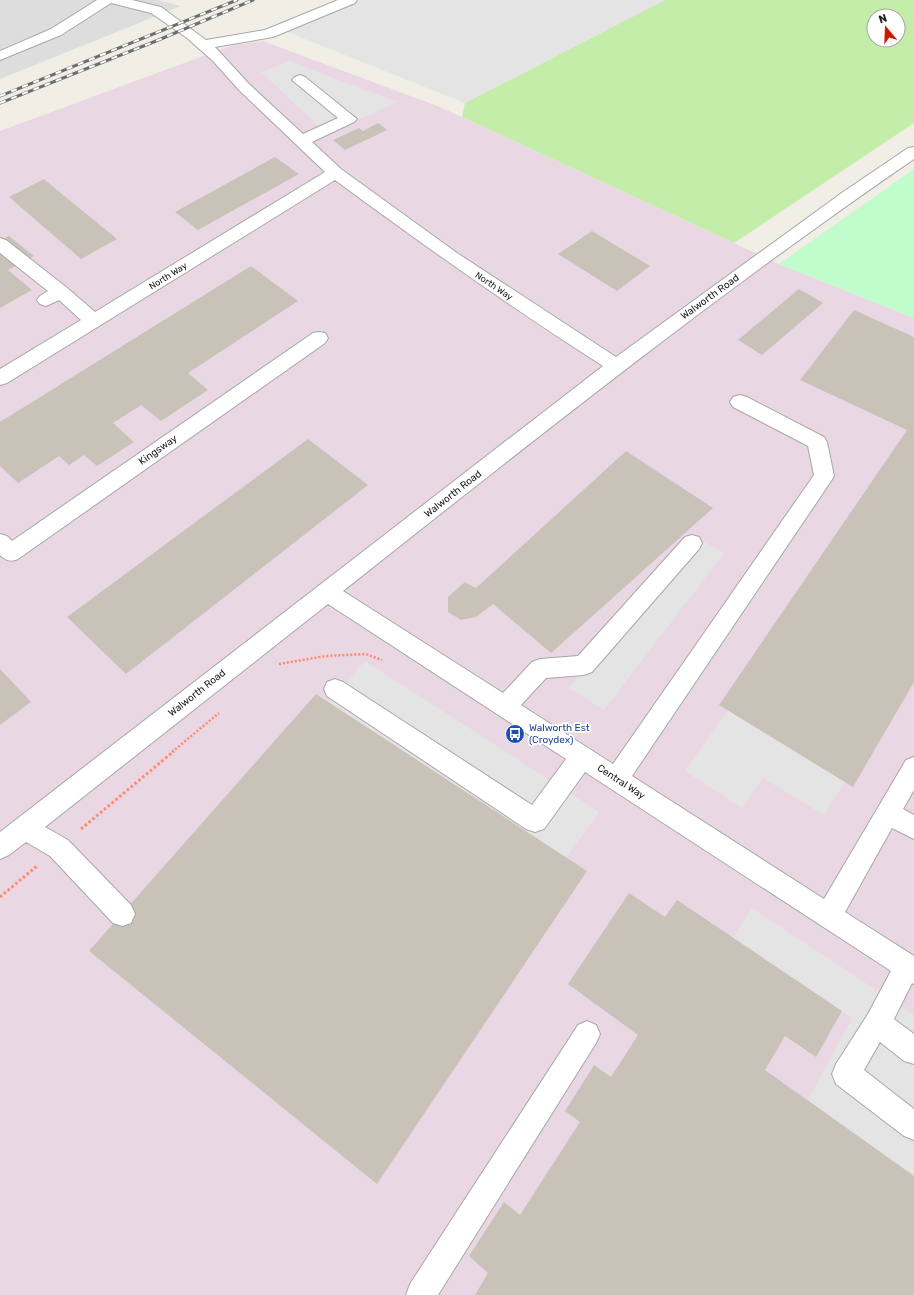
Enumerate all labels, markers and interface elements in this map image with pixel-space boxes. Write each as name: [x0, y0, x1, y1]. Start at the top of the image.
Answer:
north arrow: [866, 8, 906, 48]
text: N: [877, 12, 889, 26]
street label: North Way: [147, 260, 189, 292]
street label: North Way: [473, 270, 515, 302]
street label: Walworth Road: [678, 272, 742, 322]
street label: Kingsway: [136, 432, 180, 468]
street label: Walworth Road: [422, 468, 484, 520]
street label: Walworth Road: [166, 667, 228, 719]
place label: Walworth Est (Croydex): [529, 722, 590, 746]
bus stop icon: Walworth Est (Croydex): [504, 723, 526, 745]
street label: Central Way: [595, 762, 648, 802]

